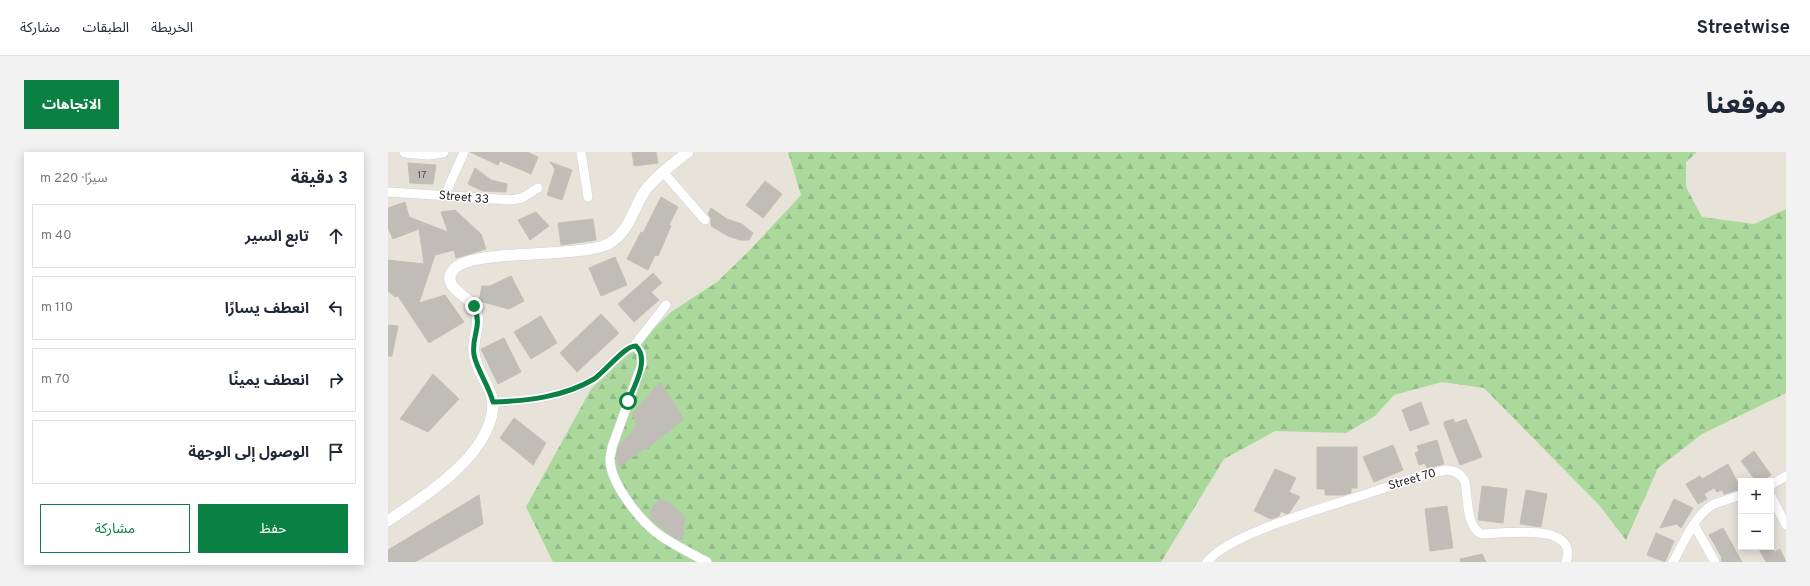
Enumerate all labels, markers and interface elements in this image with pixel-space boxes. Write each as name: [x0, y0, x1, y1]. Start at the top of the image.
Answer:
text: Streetwise: [1697, 16, 1790, 40]
text: مشاركة: [20, 20, 60, 37]
text: الطبقات: [82, 20, 129, 37]
text: الخريطة: [151, 20, 193, 37]
button: الاتجاهات: [24, 80, 119, 129]
text: موقعنا: [1706, 88, 1786, 124]
text: 3 دقيقة: [291, 168, 348, 190]
house number: 17: [418, 169, 426, 182]
text: سيرًا · 220 m: [40, 171, 107, 187]
street label: Street 33: [438, 188, 490, 208]
icon: ahead: [325, 225, 347, 247]
text: 40 m: [41, 228, 72, 244]
text: تابع السير: [245, 228, 309, 247]
icon: left: [325, 297, 347, 319]
route end: [465, 297, 483, 315]
text: 110 m: [41, 300, 73, 316]
text: انعطف يسارًا: [225, 300, 309, 319]
icon: right: [325, 369, 347, 391]
text: 70 m: [41, 372, 70, 388]
text: انعطف يمينًا: [229, 372, 309, 391]
route start: [619, 392, 637, 410]
icon: arrive: [325, 441, 347, 463]
text: الوصول إلى الوجهة: [188, 444, 309, 463]
street label: Street 70: [1387, 466, 1438, 494]
map controls: [1738, 478, 1774, 550]
button: +: [1738, 478, 1774, 514]
button: مشاركة: [40, 504, 190, 553]
button: حفظ: [198, 504, 348, 553]
button: −: [1738, 514, 1774, 550]

